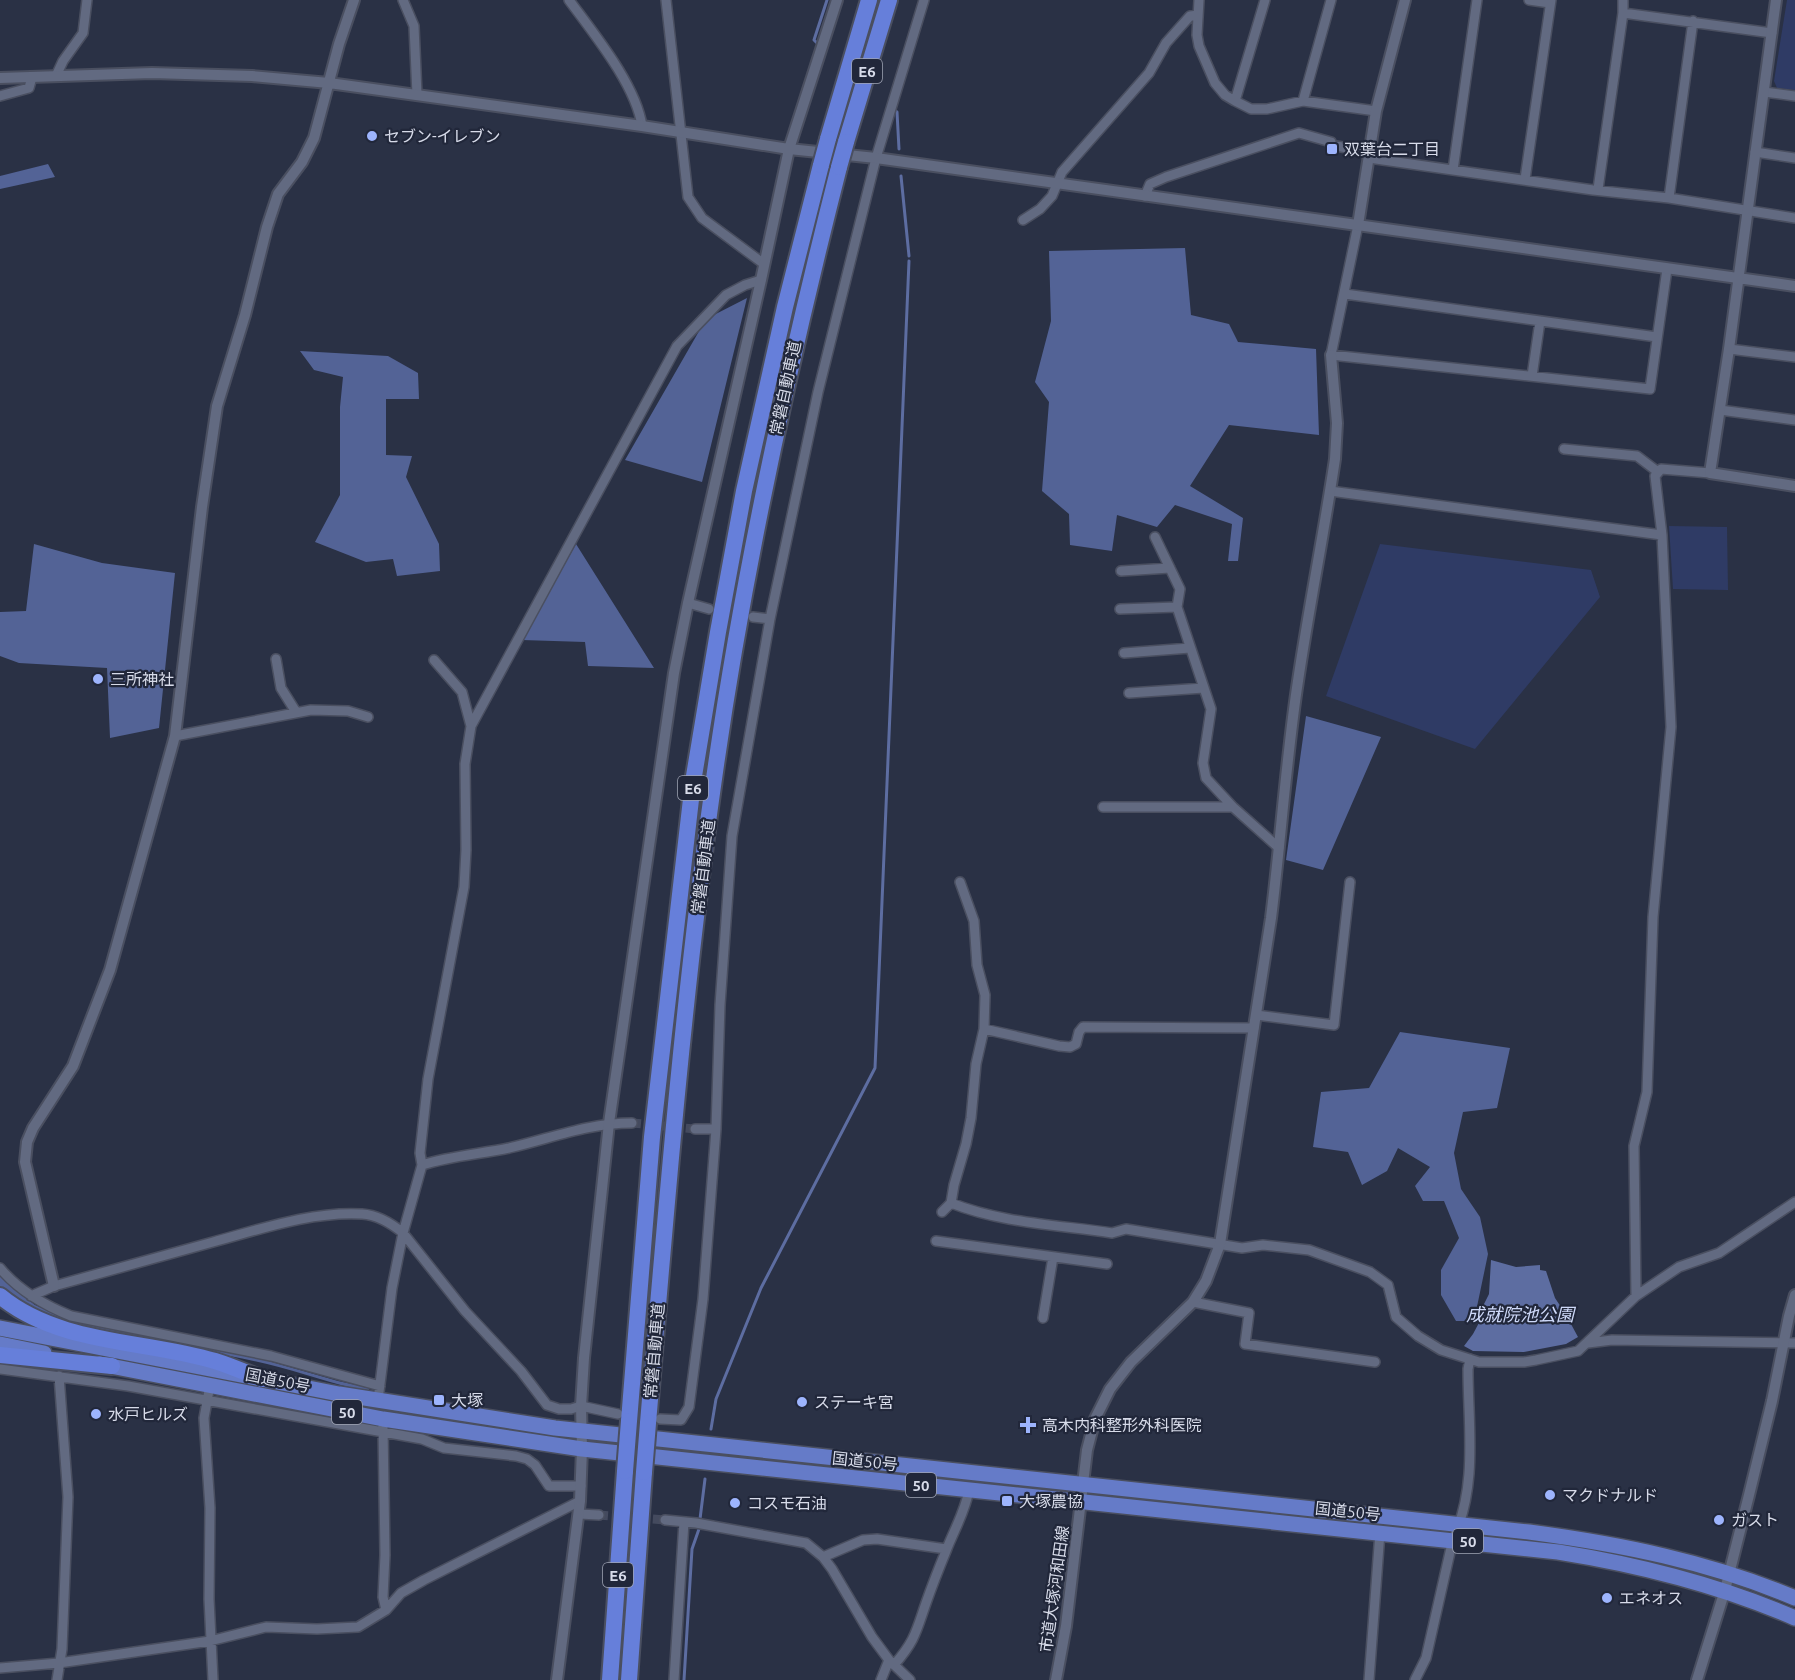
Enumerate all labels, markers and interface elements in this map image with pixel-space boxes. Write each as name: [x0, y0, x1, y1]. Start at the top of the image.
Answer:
road number: E6: [852, 59, 882, 83]
place label: セブン-イレブン: [384, 127, 501, 145]
marker: セブン-イレブン: [365, 129, 379, 143]
place label: 双葉台二丁目: [1344, 140, 1440, 158]
marker: 双葉台二丁目: [1325, 142, 1339, 156]
street label: 常磐自動車道: [766, 339, 804, 437]
place label: 三所神社: [110, 670, 174, 688]
marker: 三所神社: [91, 672, 105, 686]
road number: E6: [678, 776, 708, 800]
street label: 常磐自動車道: [688, 818, 718, 916]
street label: 常磐自動車道: [641, 1302, 667, 1400]
water label: 成就院池公園: [1466, 1304, 1577, 1324]
street label: 国道50号: [244, 1365, 312, 1395]
place label: 大塚: [451, 1391, 483, 1409]
marker: 大塚: [432, 1393, 446, 1407]
place label: ステーキ宮: [814, 1393, 894, 1411]
marker: ステーキ宮: [795, 1395, 809, 1409]
road number: 50: [332, 1400, 362, 1424]
place label: 水戸ヒルズ: [108, 1405, 188, 1423]
marker: 水戸ヒルズ: [89, 1407, 103, 1421]
marker: 高木内科整形外科医院: [1019, 1416, 1037, 1434]
place label: 高木内科整形外科医院: [1042, 1416, 1202, 1434]
street label: 国道50号: [831, 1449, 899, 1473]
road number: 50: [906, 1473, 936, 1497]
place label: マクドナルド: [1562, 1486, 1658, 1504]
marker: マクドナルド: [1543, 1488, 1557, 1502]
place label: 大塚農協: [1019, 1492, 1083, 1510]
place label: コスモ石油: [747, 1494, 827, 1512]
marker: 大塚農協: [1000, 1494, 1014, 1508]
marker: コスモ石油: [728, 1496, 742, 1510]
street label: 国道50号: [1314, 1499, 1382, 1523]
place label: ガスト: [1731, 1511, 1779, 1529]
marker: ガスト: [1712, 1513, 1726, 1527]
street label: 市道大塚河和田線: [1036, 1524, 1072, 1654]
road number: 50: [1453, 1529, 1483, 1553]
road number: E6: [603, 1563, 633, 1587]
place label: エネオス: [1619, 1589, 1683, 1607]
marker: エネオス: [1600, 1591, 1614, 1605]

